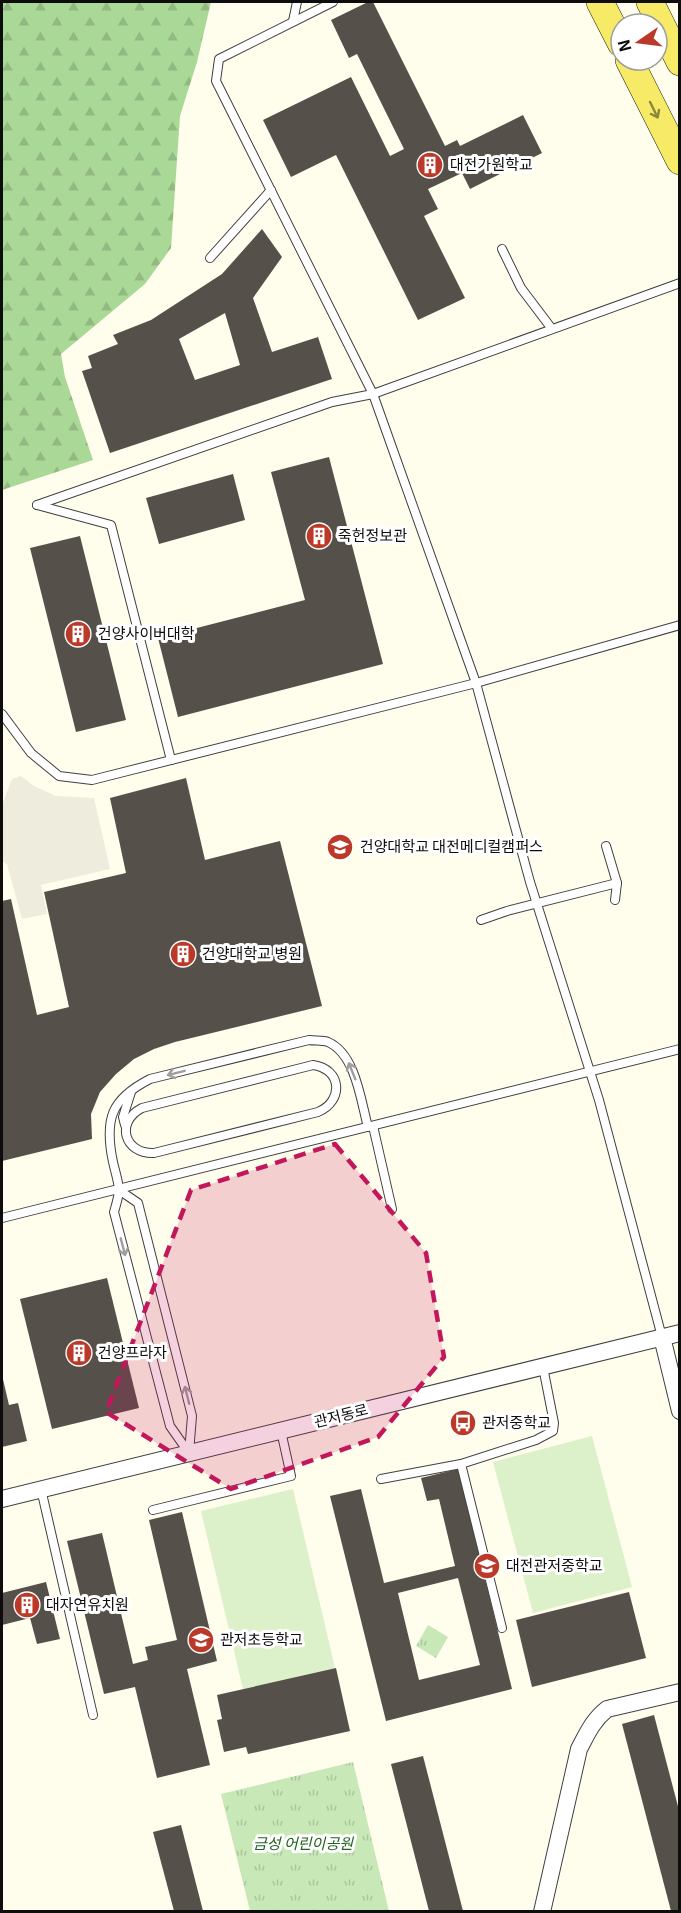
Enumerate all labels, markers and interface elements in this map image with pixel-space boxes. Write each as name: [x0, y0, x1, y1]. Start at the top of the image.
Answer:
north arrow: [609, 12, 669, 72]
text: N: [610, 37, 637, 55]
one-way arrow: [649, 101, 661, 119]
building icon: 대전가원학교: [415, 150, 445, 180]
place label: 대전가원학교: [450, 153, 533, 174]
building icon: 죽헌정보관: [304, 521, 334, 551]
place label: 죽헌정보관: [338, 524, 407, 545]
building icon: 건양사이버대학: [63, 619, 93, 649]
place label: 건양사이버대학: [98, 622, 195, 643]
school or university icon: 건양대학교 대전메디컬캠퍼스: [325, 832, 355, 862]
place label: 건양대학교 대전메디컬캠퍼스: [360, 835, 543, 856]
building icon: 건양대학교 병원: [168, 939, 198, 969]
place label: 건양대학교 병원: [202, 942, 302, 963]
one-way arrow: [346, 1062, 357, 1081]
one-way arrow: [166, 1067, 185, 1079]
one-way arrow: [118, 1237, 130, 1256]
building icon: 건양프라자: [64, 1338, 94, 1368]
place label: 건양프라자: [98, 1341, 167, 1362]
one-way arrow: [180, 1386, 192, 1405]
street label: 관저동로: [311, 1398, 370, 1431]
bus stop icon: 관저중학교: [448, 1408, 478, 1438]
place label: 관저중학교: [482, 1411, 551, 1432]
school or university icon: 대전관저중학교: [472, 1551, 502, 1581]
place label: 대전관저중학교: [506, 1554, 603, 1575]
building icon: 대자연유치원: [12, 1590, 42, 1620]
place label: 대자연유치원: [46, 1593, 129, 1614]
school or university icon: 관저초등학교: [186, 1625, 216, 1655]
place label: 관저초등학교: [220, 1628, 303, 1649]
park label: 금성 어린이공원: [253, 1832, 354, 1853]

